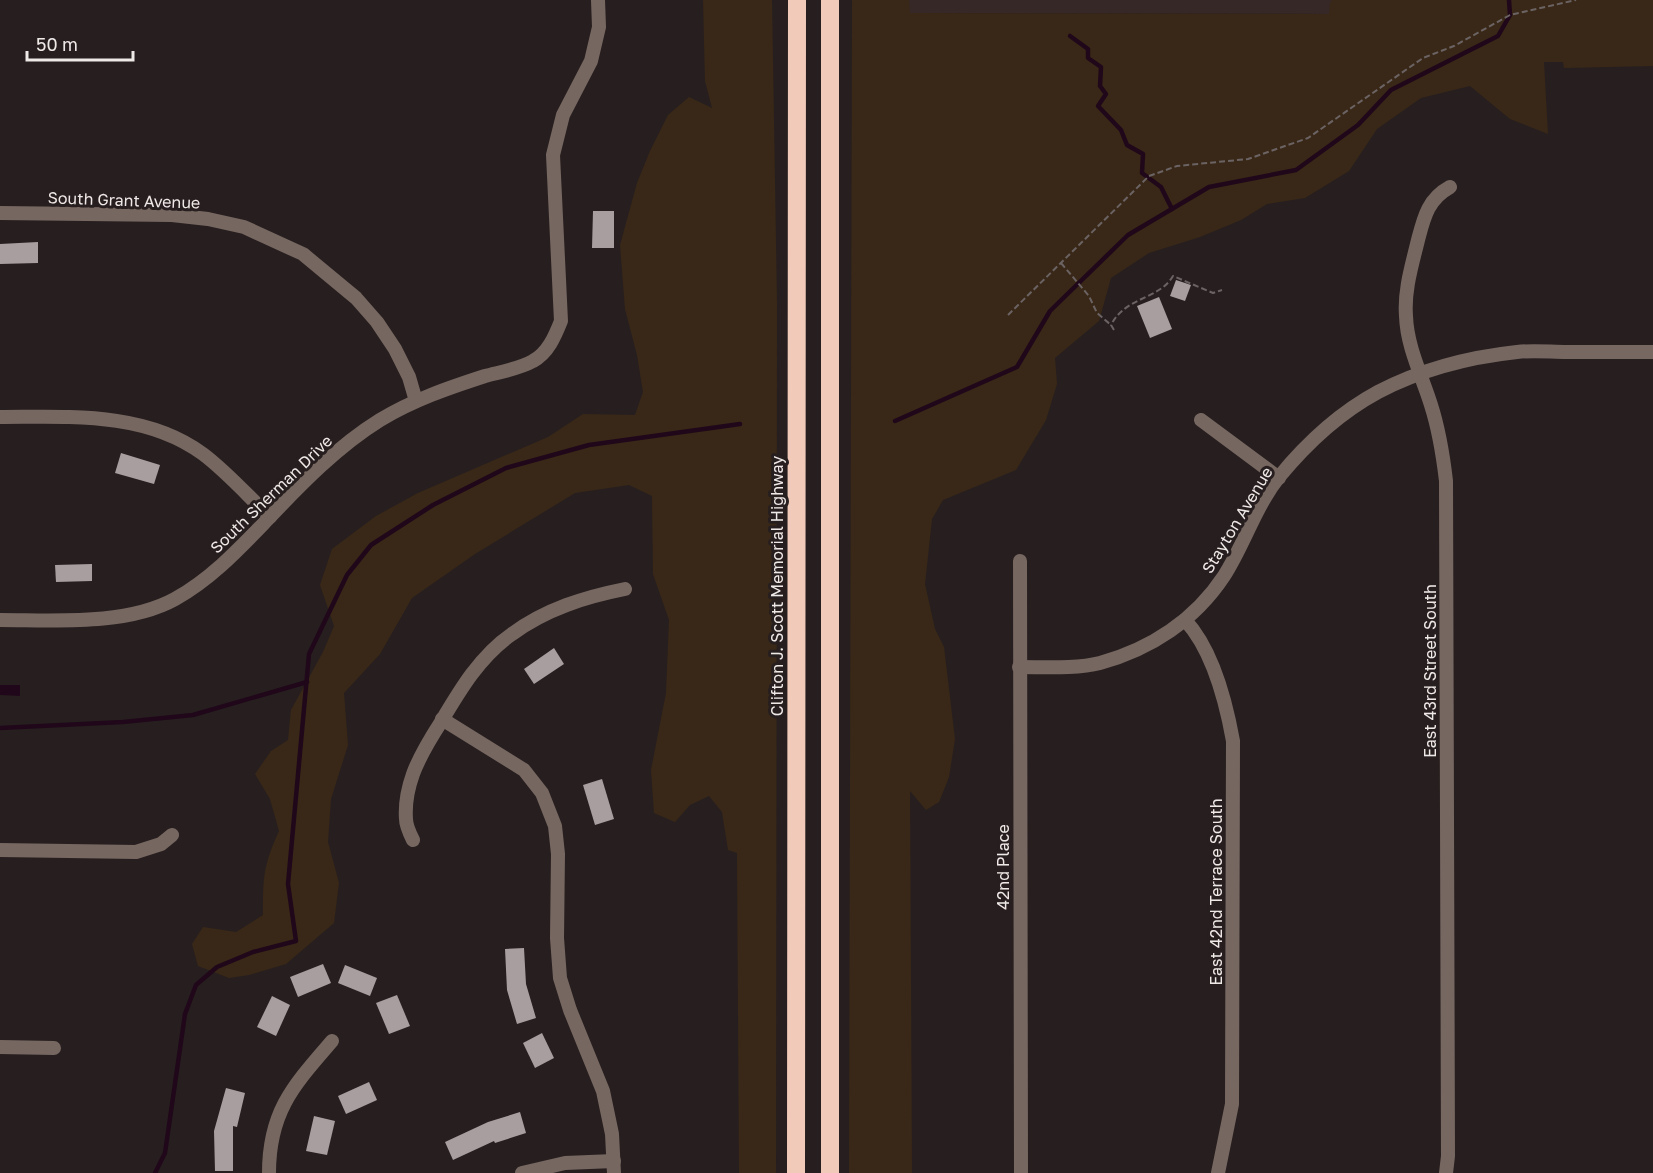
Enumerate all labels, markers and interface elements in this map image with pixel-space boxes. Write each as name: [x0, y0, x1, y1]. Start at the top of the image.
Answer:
scale bar: [27, 24, 134, 62]
text: 50 m: [36, 33, 78, 55]
street label: South Grant Avenue: [47, 187, 201, 213]
street label: South Sherman Drive: [206, 431, 336, 557]
street label: Clifton J. Scott Memorial Highway: [767, 456, 787, 716]
street label: Stayton Avenue: [1197, 463, 1277, 577]
street label: East 43rd Street South: [1420, 584, 1440, 758]
street label: East 42nd Terrace South: [1206, 798, 1226, 986]
street label: 42nd Place: [993, 824, 1013, 910]

